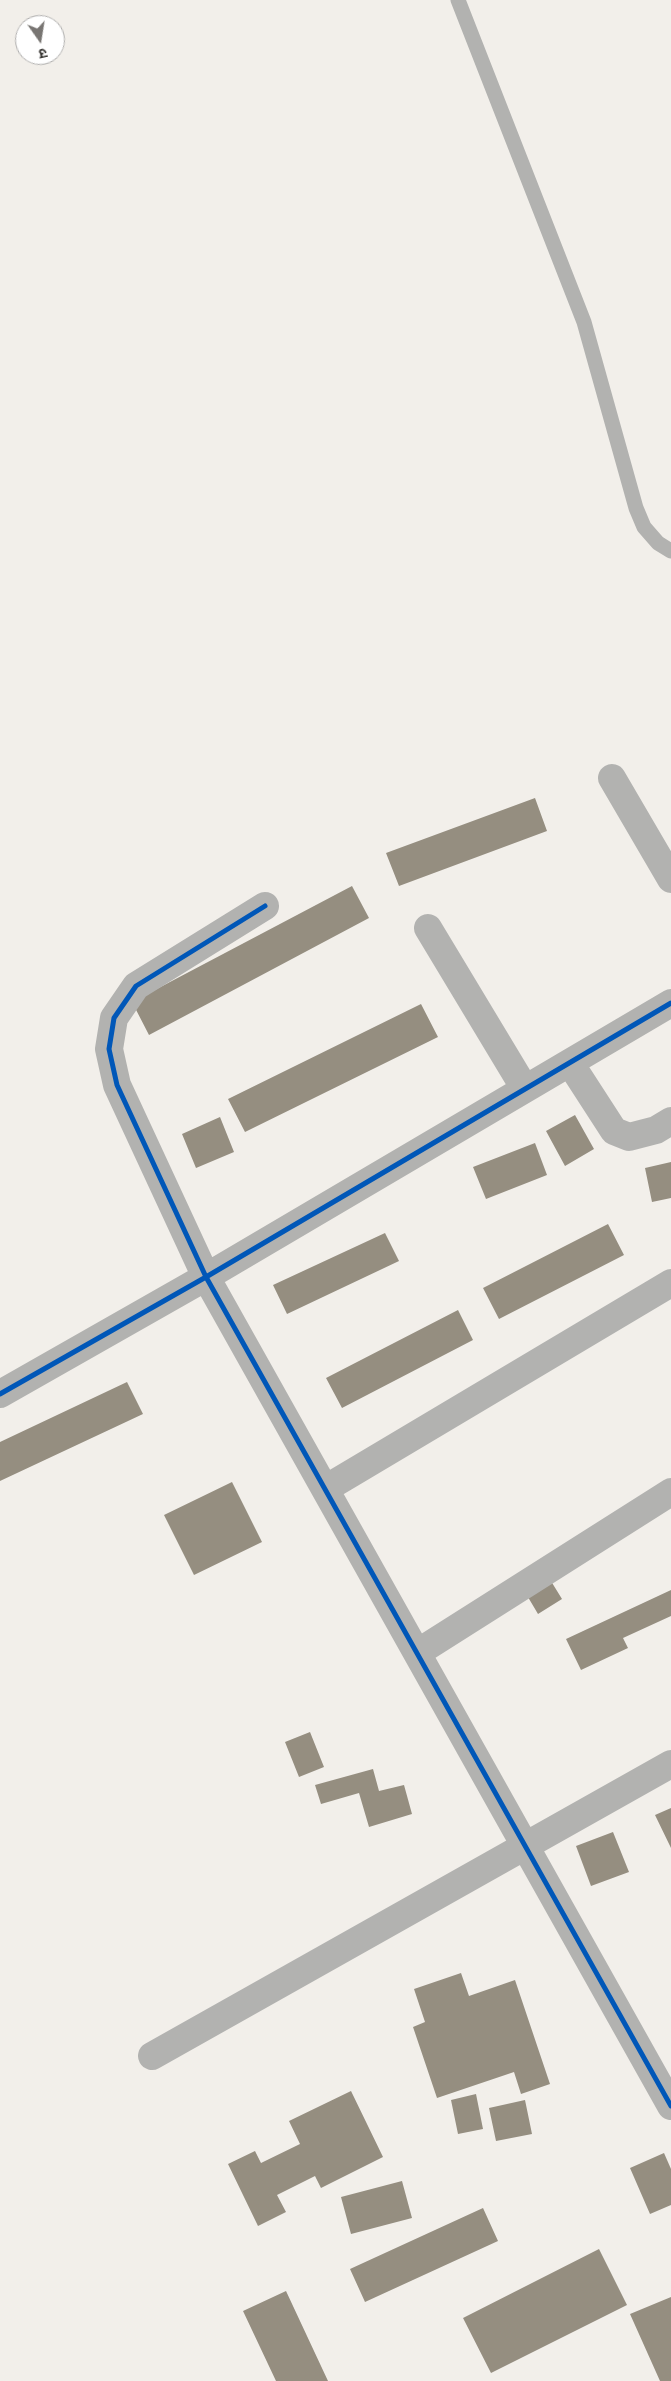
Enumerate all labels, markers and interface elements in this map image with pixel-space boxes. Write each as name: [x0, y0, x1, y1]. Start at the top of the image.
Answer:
north arrow: [15, 15, 65, 65]
text: उ: [37, 45, 49, 63]

